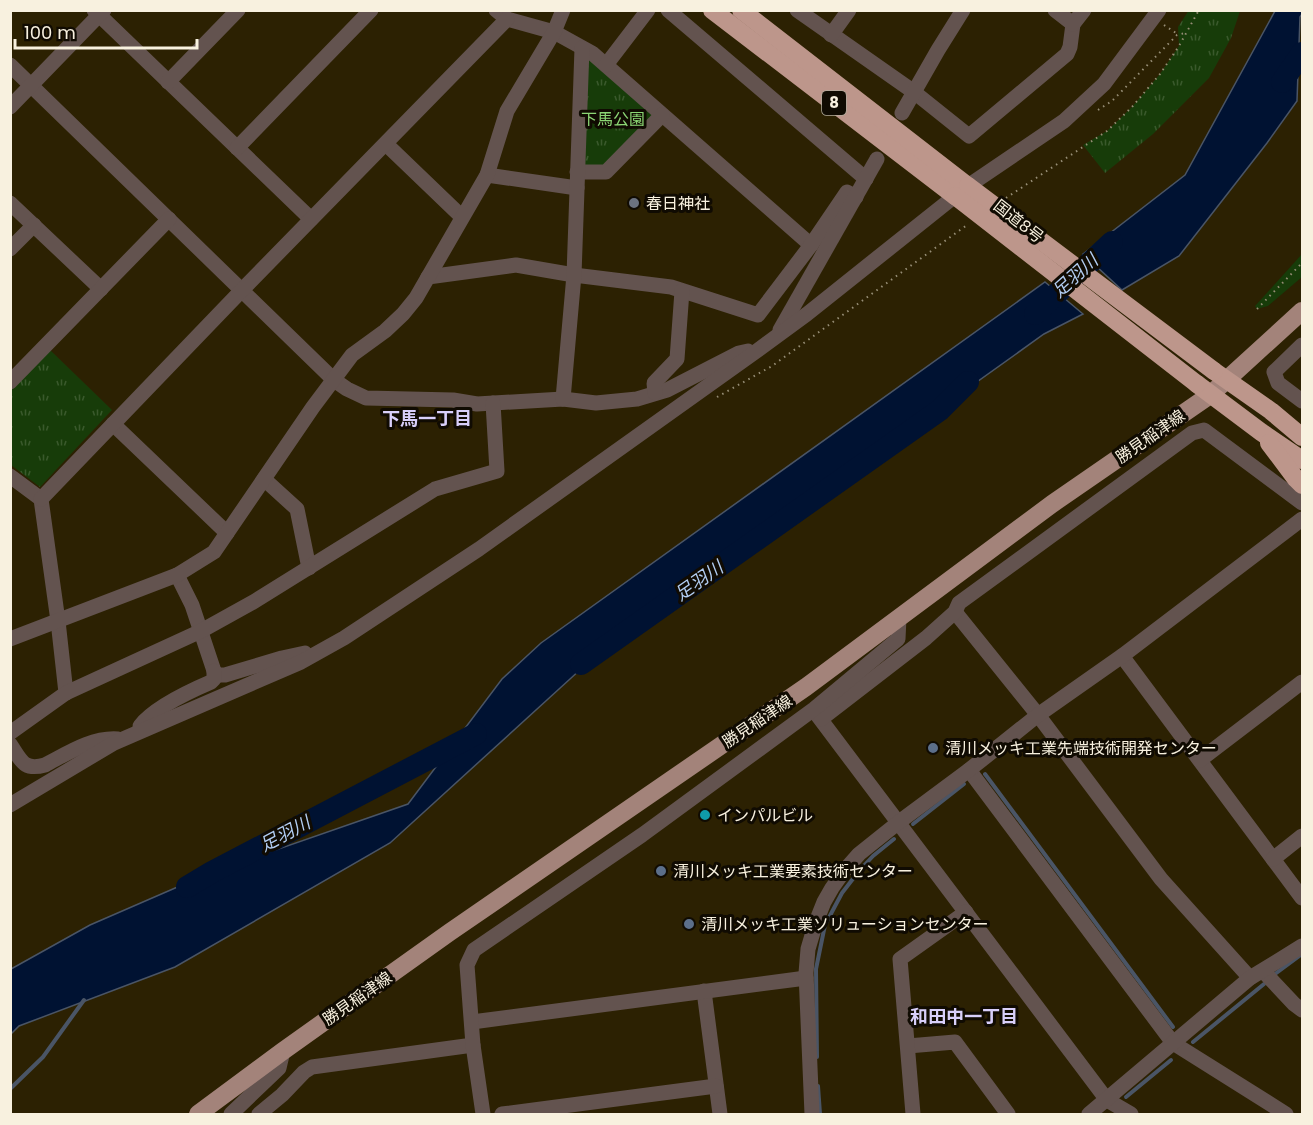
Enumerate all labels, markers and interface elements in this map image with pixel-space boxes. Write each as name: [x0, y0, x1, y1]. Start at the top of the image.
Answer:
scale bar: [15, 12, 196, 50]
text: 100 m: [24, 20, 76, 45]
road number: 8: [822, 91, 846, 115]
park label: 下馬公園: [581, 108, 645, 131]
place label: 春日神社: [646, 192, 710, 215]
street label: 国道8号: [989, 194, 1049, 248]
marker: 春日神社: [627, 196, 641, 210]
water label: 足羽川: [1046, 247, 1105, 303]
street label: 勝見稲津線: [1111, 404, 1190, 469]
district label: 下馬一丁目: [382, 406, 472, 431]
water label: 足羽川: [669, 554, 730, 606]
street label: 勝見稲津線: [718, 690, 797, 753]
place label: 清川メッキ工業先端技術開発センター: [945, 737, 1217, 760]
marker: 清川メッキ工業先端技術開発センター: [926, 741, 940, 755]
place label: インパルビル: [717, 804, 813, 827]
marker: インパルビル: [698, 808, 712, 822]
water label: 足羽川: [255, 809, 316, 857]
place label: 清川メッキ工業要素技術センター: [673, 860, 913, 883]
marker: 清川メッキ工業要素技術センター: [654, 864, 668, 878]
place label: 清川メッキ工業ソリューションセンター: [701, 913, 989, 936]
marker: 清川メッキ工業ソリューションセンター: [682, 917, 696, 931]
street label: 勝見稲津線: [318, 966, 397, 1031]
district label: 和田中一丁目: [910, 1004, 1018, 1029]

